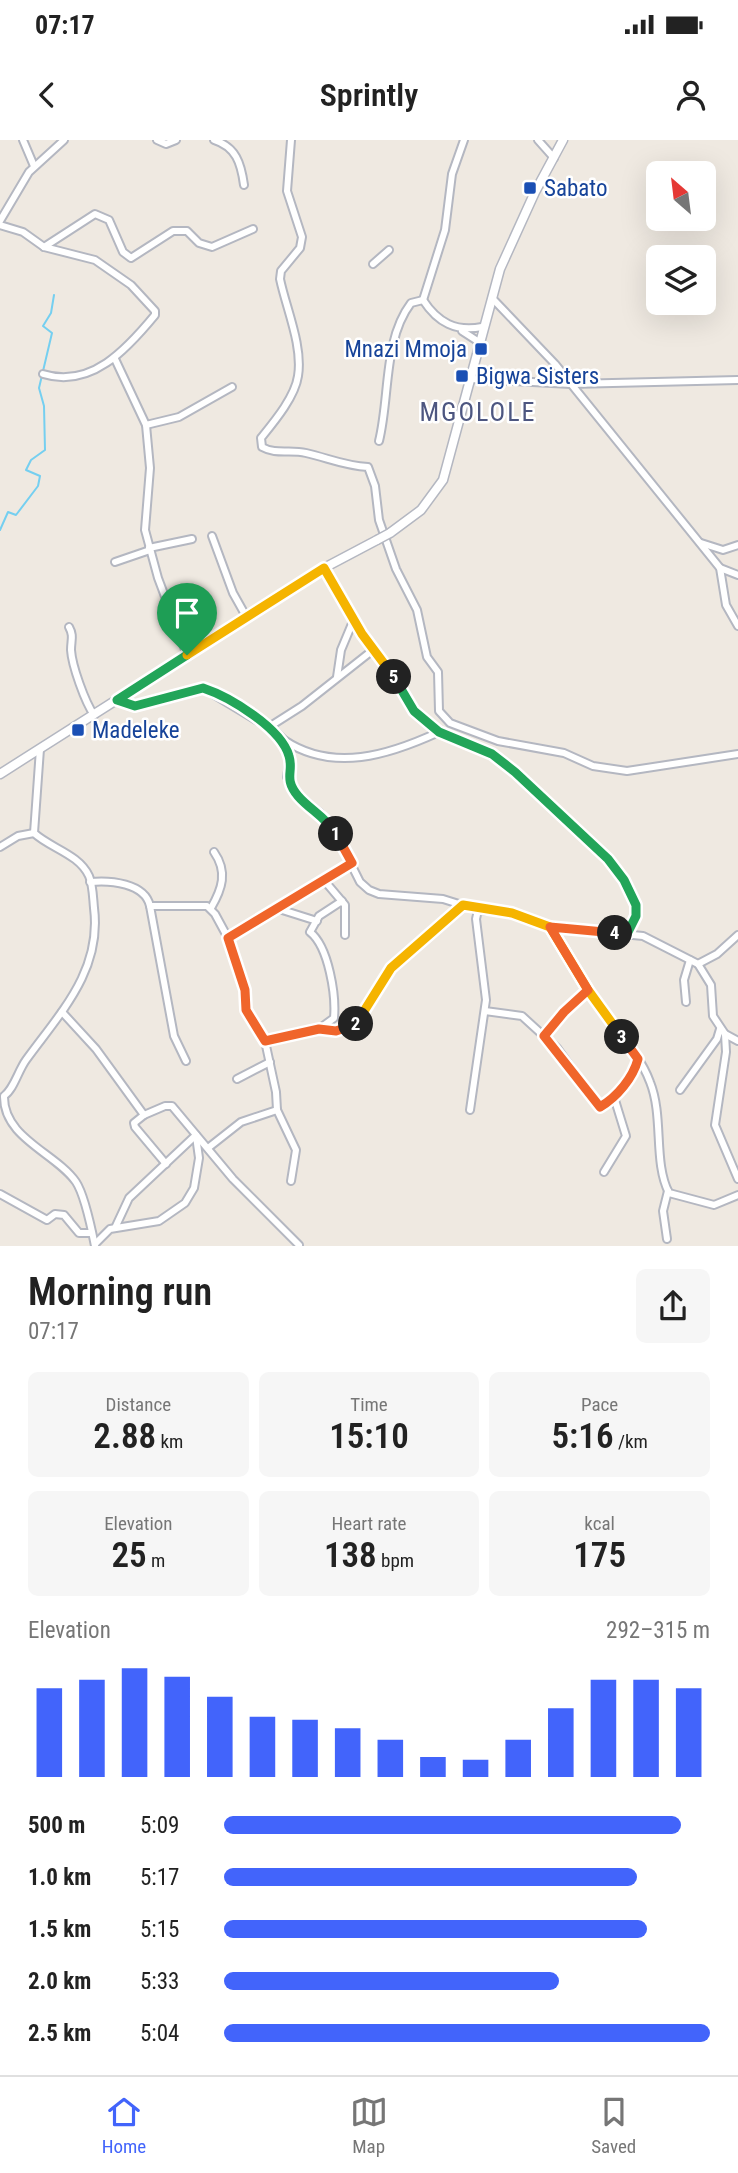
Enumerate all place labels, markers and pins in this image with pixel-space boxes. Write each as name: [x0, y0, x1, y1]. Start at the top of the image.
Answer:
place label: Sabato: [544, 175, 607, 202]
marker: Sabato: [522, 180, 538, 196]
place label: Mnazi Mmoja: [344, 336, 467, 363]
marker: Mnazi Mmoja: [473, 341, 489, 357]
place label: Bigwa Sisters: [476, 363, 599, 390]
marker: Bigwa Sisters: [454, 368, 470, 384]
pin: [157, 583, 217, 655]
pin: 5: [376, 660, 412, 694]
place label: Madeleke: [92, 717, 180, 744]
marker: Madeleke: [70, 722, 86, 738]
pin: 1: [318, 816, 354, 852]
pin: 4: [598, 916, 632, 950]
pin: 2: [338, 1006, 374, 1042]
pin: 3: [604, 1020, 640, 1054]

